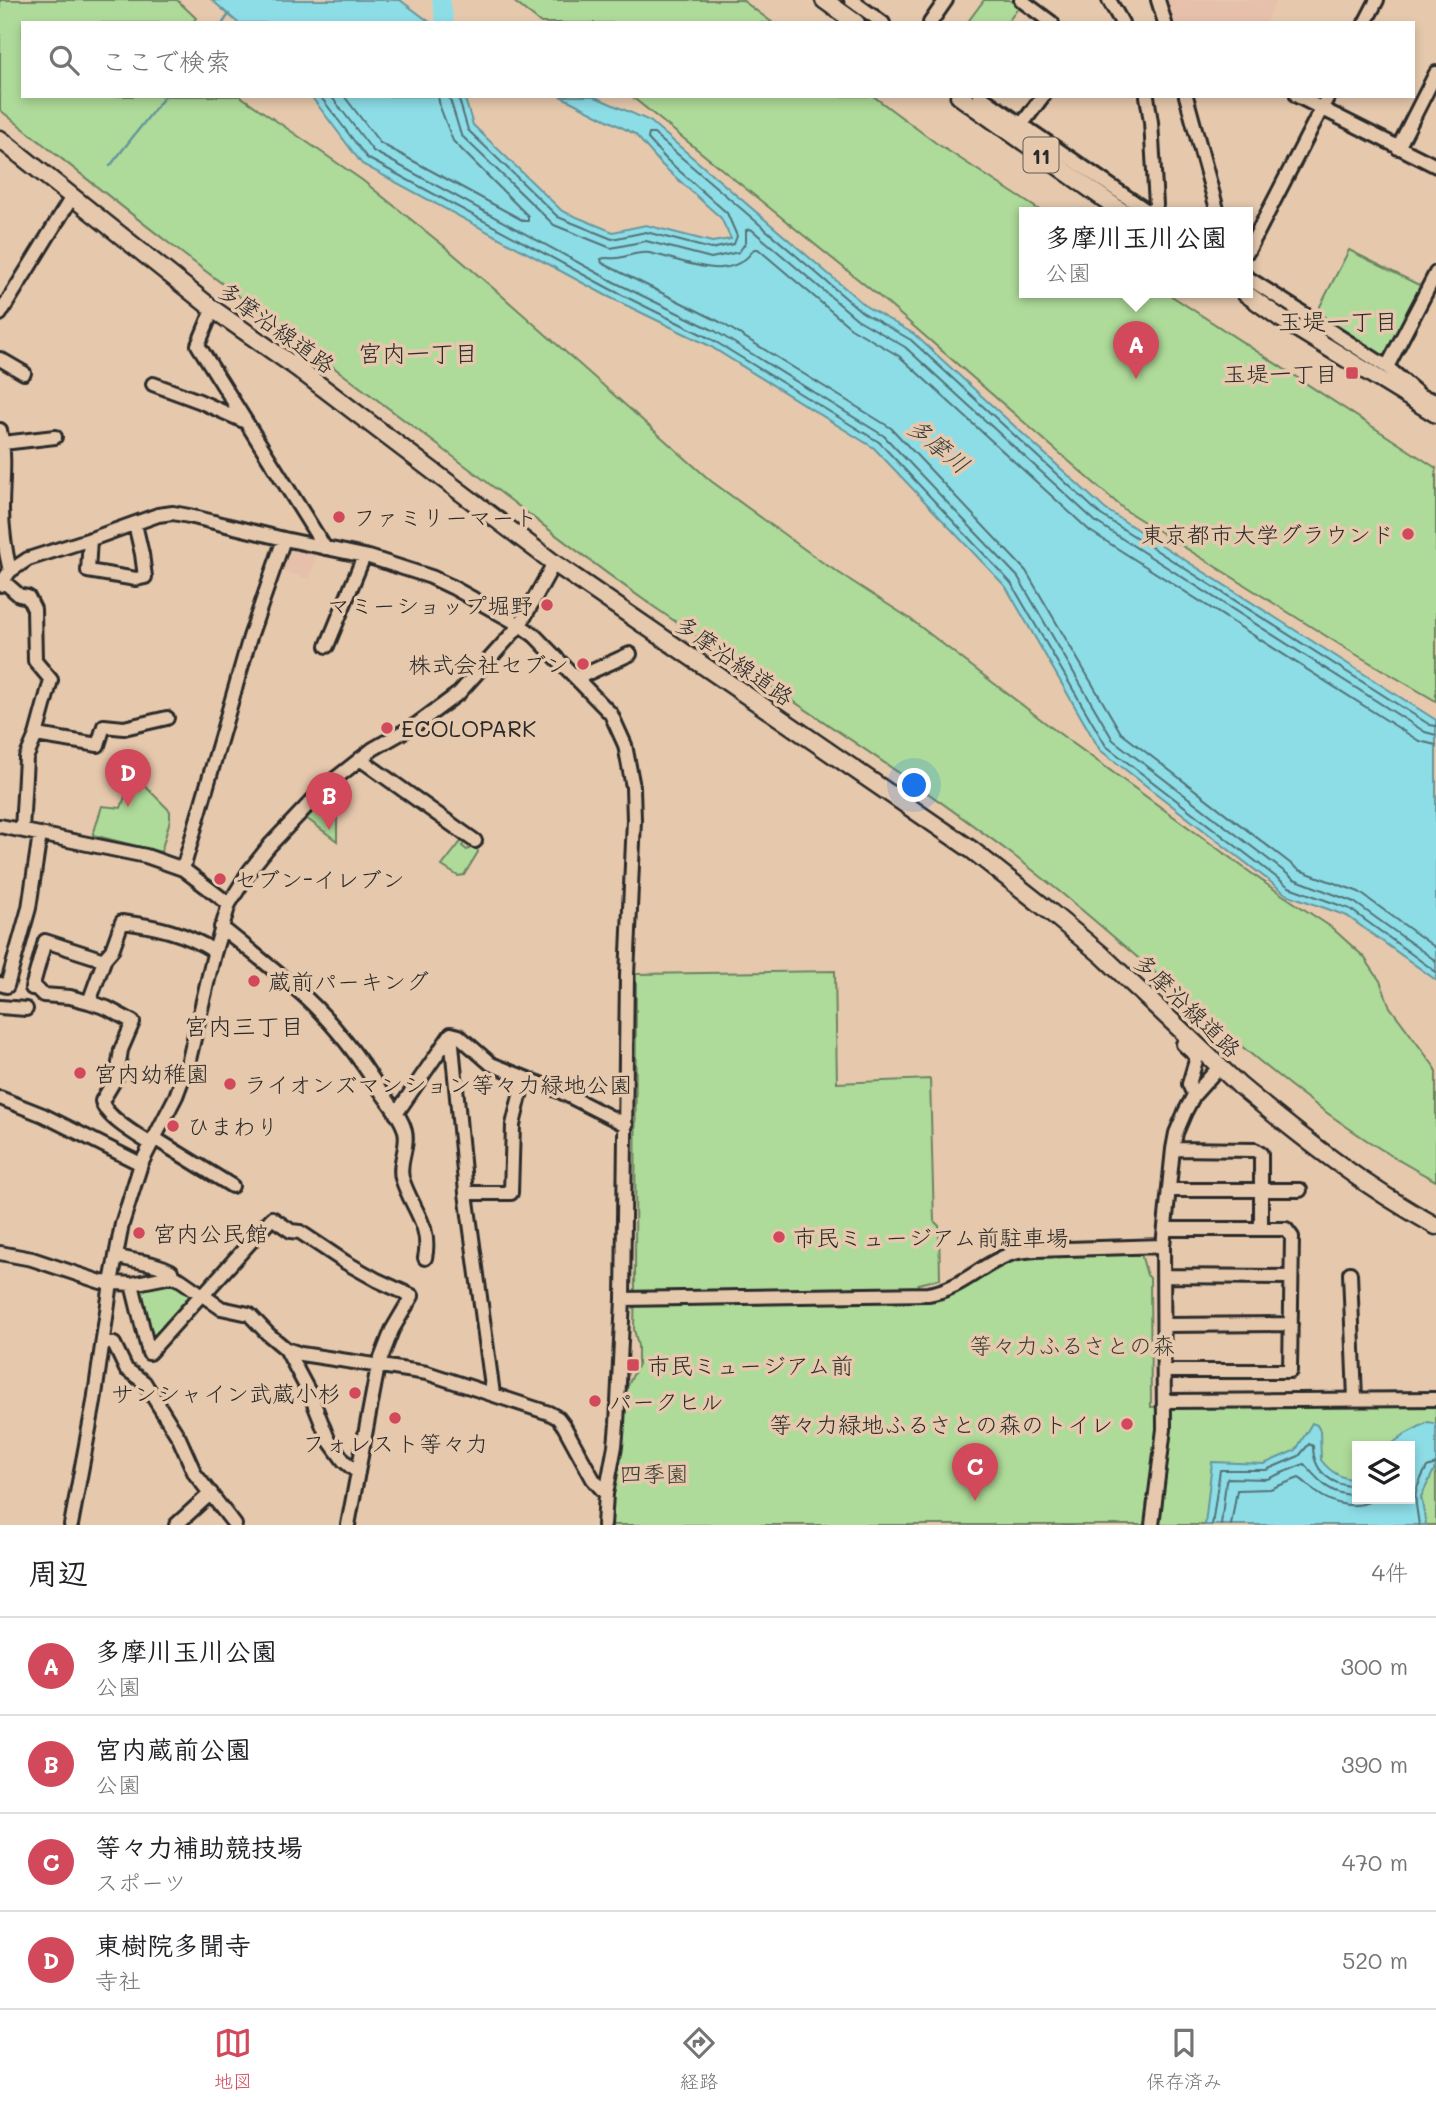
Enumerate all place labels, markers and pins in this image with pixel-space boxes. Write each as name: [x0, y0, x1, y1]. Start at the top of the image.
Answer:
pin: A: [1113, 321, 1159, 379]
place label: 玉堤一丁目: [1223, 358, 1338, 388]
marker: 玉堤一丁目: [1344, 365, 1360, 381]
place label: ファミリーマート: [353, 502, 537, 532]
marker: ファミリーマート: [331, 509, 347, 525]
place label: 東京都市大学グラウンド: [1141, 519, 1394, 549]
marker: 東京都市大学グラウンド: [1400, 526, 1416, 542]
place label: マミーショップ堀野: [327, 590, 533, 620]
marker: マミーショップ堀野: [539, 597, 555, 613]
place label: 株式会社セブン: [408, 649, 569, 679]
marker: 株式会社セブン: [575, 656, 591, 672]
place label: ECOLOPARK: [401, 713, 536, 743]
marker: ECOLOPARK: [379, 720, 395, 736]
pin: D: [105, 749, 151, 807]
pin: B: [306, 772, 352, 830]
place label: セブン-イレブン: [234, 864, 405, 894]
marker: セブン-イレブン: [212, 871, 228, 887]
place label: 蔵前パーキング: [268, 966, 429, 996]
marker: 蔵前パーキング: [246, 973, 262, 989]
place label: 宮内幼稚園: [94, 1058, 209, 1088]
marker: 宮内幼稚園: [72, 1065, 88, 1081]
place label: ライオンズマンション等々力緑地公園: [244, 1069, 632, 1099]
marker: ライオンズマンション等々力緑地公園: [222, 1076, 238, 1092]
place label: ひまわり: [187, 1111, 279, 1141]
marker: ひまわり: [165, 1118, 181, 1134]
place label: 宮内公民館: [153, 1218, 268, 1248]
place label: 市民ミュージアム前駐車場: [793, 1222, 1069, 1252]
marker: 宮内公民館: [131, 1225, 147, 1241]
marker: 市民ミュージアム前駐車場: [771, 1229, 787, 1245]
place label: 市民ミュージアム前: [647, 1350, 854, 1380]
marker: 市民ミュージアム前: [625, 1357, 641, 1373]
place label: サンシャイン武蔵小杉: [111, 1378, 341, 1408]
marker: サンシャイン武蔵小杉: [347, 1385, 363, 1401]
place label: パークヒル: [609, 1386, 724, 1416]
marker: パークヒル: [587, 1393, 603, 1409]
place label: 等々力緑地ふるさとの森のトイレ: [769, 1409, 1113, 1439]
marker: フォレスト等々力: [387, 1410, 403, 1426]
marker: 等々力緑地ふるさとの森のトイレ: [1119, 1416, 1135, 1432]
place label: フォレスト等々力: [302, 1428, 488, 1458]
pin: C: [952, 1443, 998, 1501]

